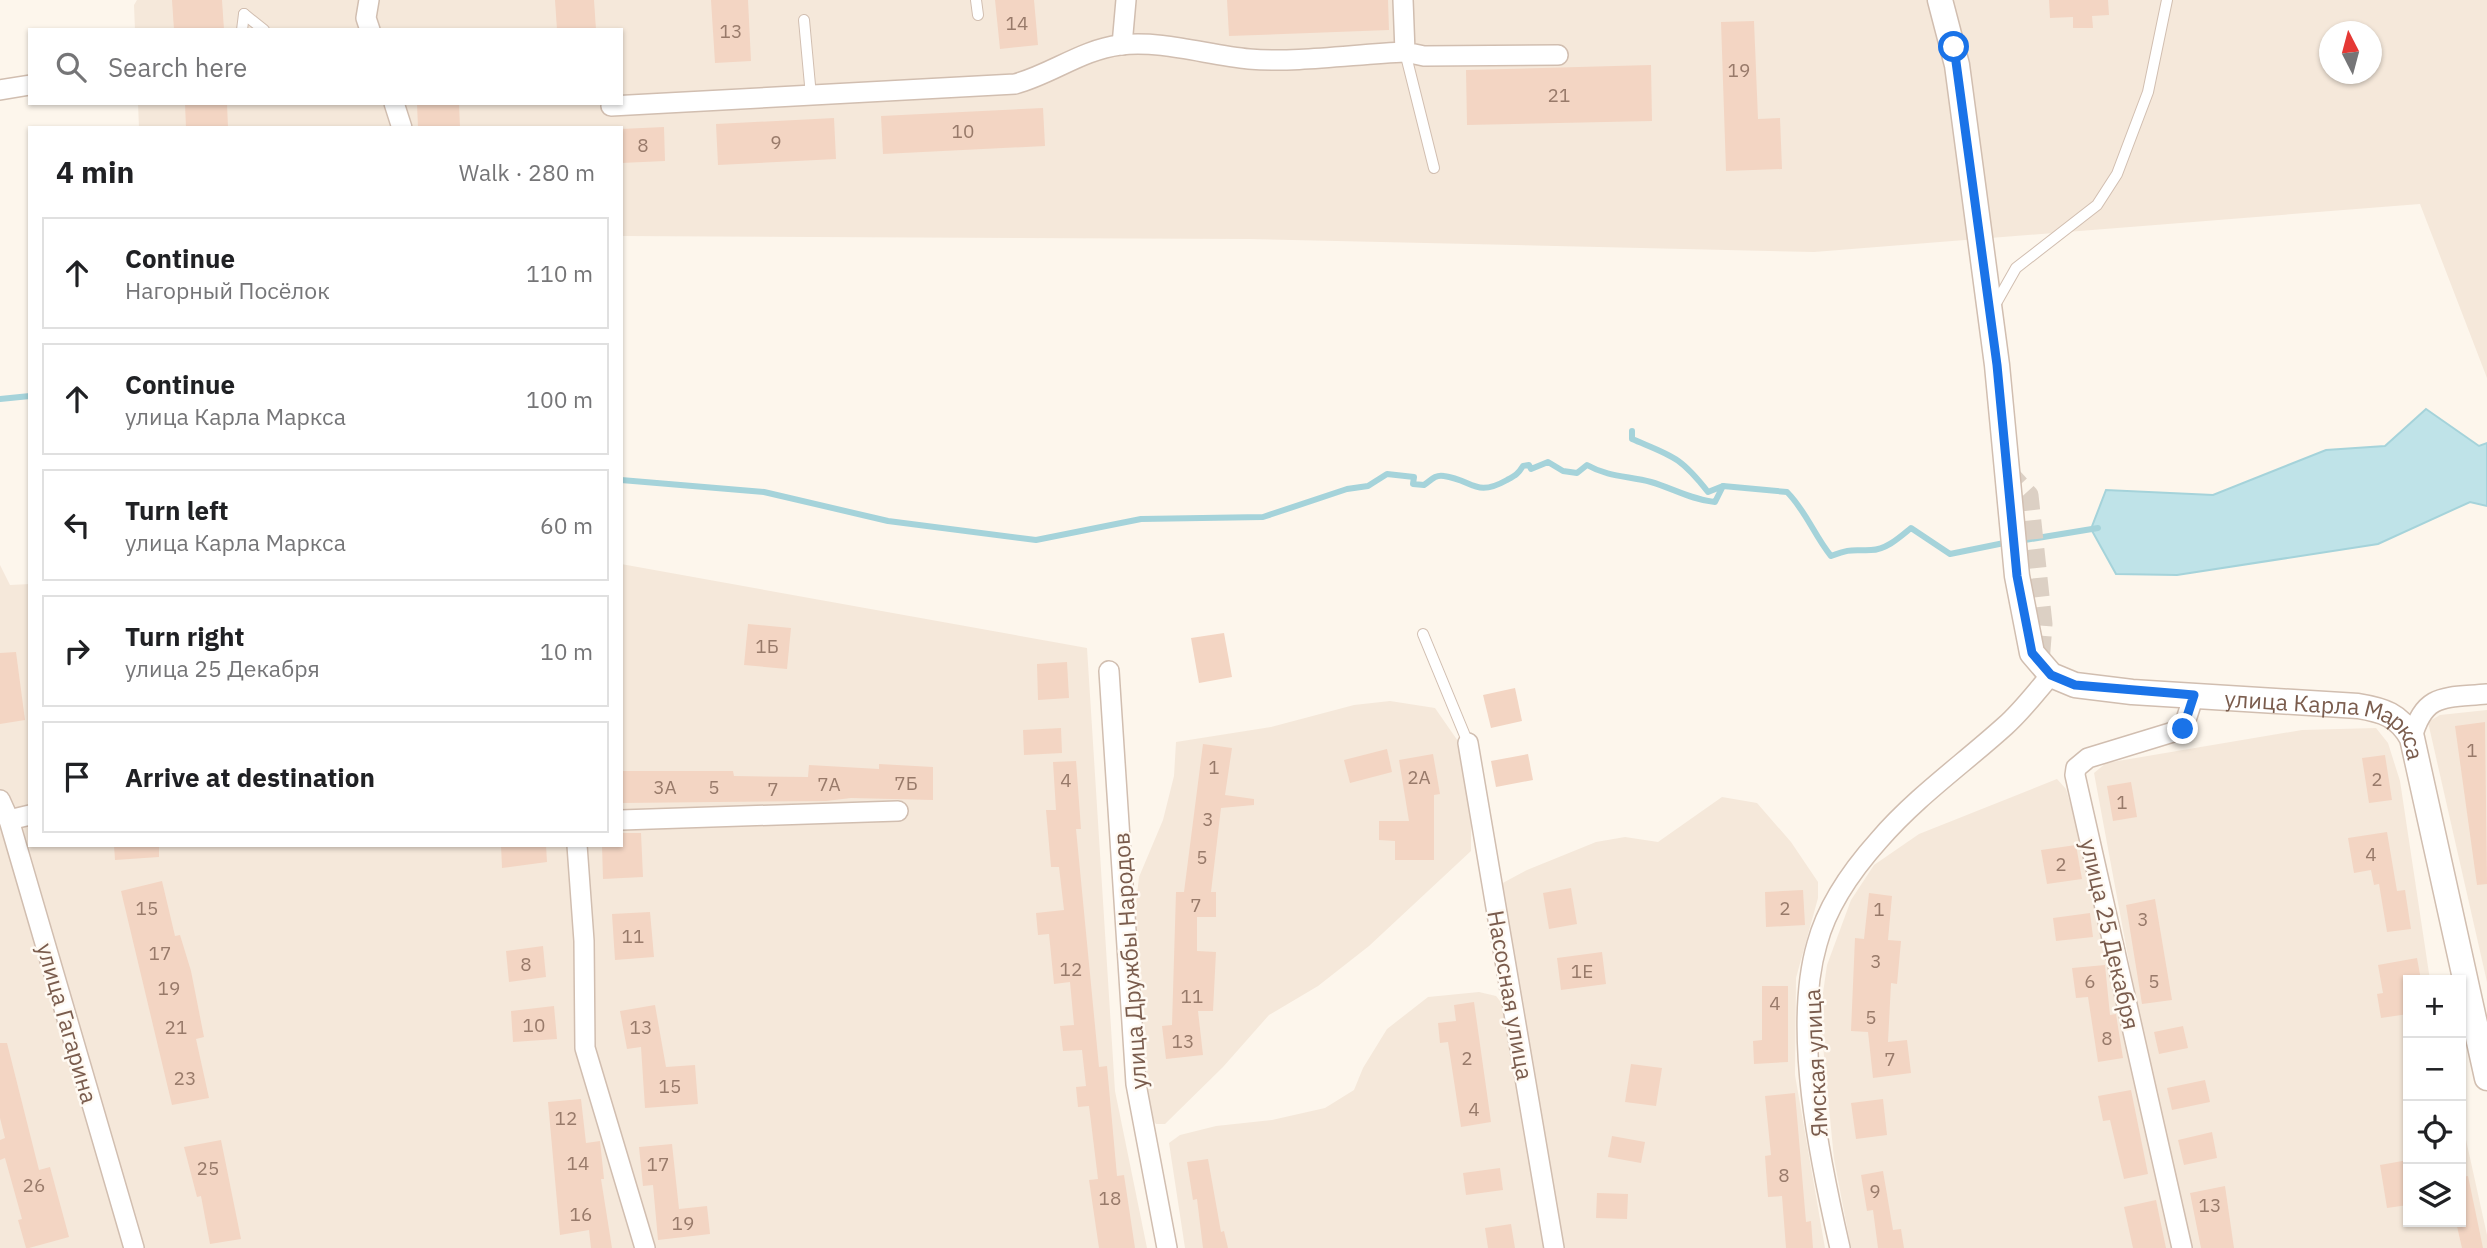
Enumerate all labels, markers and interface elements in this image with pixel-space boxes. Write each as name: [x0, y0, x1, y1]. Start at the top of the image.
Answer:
house number: 14: [1006, 11, 1028, 35]
house number: 13: [720, 19, 742, 43]
north arrow: [2319, 21, 2382, 84]
search box: [28, 28, 623, 105]
route start: [1938, 31, 1969, 62]
icon: search: [52, 48, 90, 86]
text: Search here: [108, 50, 247, 84]
house number: 19: [1728, 58, 1750, 82]
house number: 21: [1548, 83, 1570, 107]
house number: 10: [952, 119, 974, 143]
house number: 9: [770, 130, 782, 154]
house number: 8: [637, 133, 649, 157]
text: 4 min: [56, 152, 134, 191]
text: Walk · 280 m: [459, 157, 595, 187]
text: Continue: [125, 241, 235, 275]
icon: ahead: [58, 254, 96, 292]
text: 110 m: [526, 258, 593, 288]
text: Нагорный Посёлок: [125, 275, 330, 305]
text: Continue: [125, 367, 235, 401]
icon: ahead: [58, 380, 96, 418]
text: 100 m: [526, 384, 593, 414]
text: улица Карла Маркса: [125, 401, 346, 431]
text: Turn left: [125, 493, 228, 527]
icon: left: [58, 506, 96, 544]
text: 60 m: [540, 510, 593, 540]
text: улица Карла Маркса: [125, 527, 346, 557]
text: Turn right: [125, 619, 244, 653]
icon: right: [58, 632, 96, 670]
house number: 1Б: [755, 634, 779, 658]
text: 10 m: [540, 636, 593, 666]
text: улица 25 Декабря: [125, 653, 320, 683]
street label: улица Карла Маркса: [2224, 683, 2431, 763]
route end: [2167, 713, 2198, 744]
house number: 1: [2466, 738, 2478, 762]
house number: 1: [1208, 755, 1220, 779]
icon: arrive: [58, 758, 96, 796]
text: Arrive at destination: [125, 760, 375, 794]
house number: 2А: [1407, 765, 1431, 789]
house number: 2: [2371, 767, 2383, 791]
house number: 4: [1060, 768, 1072, 792]
house number: 7Б: [894, 771, 918, 795]
house number: 7А: [817, 772, 841, 796]
house number: 3А: [653, 775, 677, 799]
house number: 5: [708, 775, 720, 799]
house number: 7: [767, 777, 779, 801]
house number: 1: [2116, 790, 2128, 814]
house number: 3: [1202, 807, 1214, 831]
street label: улица Дружбы Народов: [1105, 832, 1153, 1090]
street label: улица 25 Декабря: [2074, 836, 2148, 1032]
house number: 4: [2365, 842, 2377, 866]
house number: 5: [1196, 845, 1208, 869]
house number: 2: [2055, 852, 2067, 876]
house number: 7: [1190, 893, 1202, 917]
house number: 15: [136, 896, 158, 920]
house number: 2: [1779, 896, 1791, 920]
house number: 1: [1873, 897, 1885, 921]
house number: 3: [2137, 907, 2149, 931]
street label: Насосная улица: [1481, 908, 1541, 1082]
house number: 11: [622, 924, 644, 948]
street label: улица Гагарина: [31, 939, 105, 1107]
house number: 17: [149, 941, 171, 965]
house number: 3: [1870, 949, 1882, 973]
house number: 8: [520, 952, 532, 976]
house number: 12: [1060, 957, 1082, 981]
house number: 1Е: [1571, 959, 1593, 983]
house number: 6: [2084, 969, 2096, 993]
house number: 5: [2148, 969, 2160, 993]
map controls: [2403, 975, 2466, 1227]
button: +: [2403, 975, 2466, 1038]
house number: 19: [158, 976, 180, 1000]
house number: 11: [1181, 984, 1203, 1008]
street label: Ямская улица: [1796, 988, 1834, 1138]
house number: 4: [1769, 991, 1781, 1015]
house number: 5: [1865, 1005, 1877, 1029]
house number: 10: [523, 1013, 545, 1037]
house number: 21: [165, 1015, 187, 1039]
house number: 13: [630, 1015, 652, 1039]
house number: 8: [2101, 1026, 2113, 1050]
house number: 13: [1172, 1029, 1194, 1053]
button: −: [2403, 1038, 2466, 1101]
house number: 2: [1461, 1046, 1473, 1070]
house number: 7: [1884, 1047, 1896, 1071]
house number: 23: [174, 1066, 196, 1090]
house number: 15: [659, 1074, 681, 1098]
house number: 4: [1468, 1097, 1480, 1121]
button: locate: [2403, 1101, 2466, 1164]
house number: 12: [555, 1106, 577, 1130]
house number: 14: [567, 1151, 589, 1175]
house number: 17: [647, 1152, 669, 1176]
house number: 25: [197, 1156, 219, 1180]
house number: 8: [1778, 1163, 1790, 1187]
button: layers: [2403, 1164, 2466, 1227]
house number: 26: [23, 1173, 45, 1197]
house number: 9: [1869, 1179, 1881, 1203]
house number: 18: [1099, 1186, 1121, 1210]
house number: 13: [2199, 1193, 2221, 1217]
house number: 16: [570, 1202, 592, 1226]
house number: 19: [672, 1211, 694, 1235]

